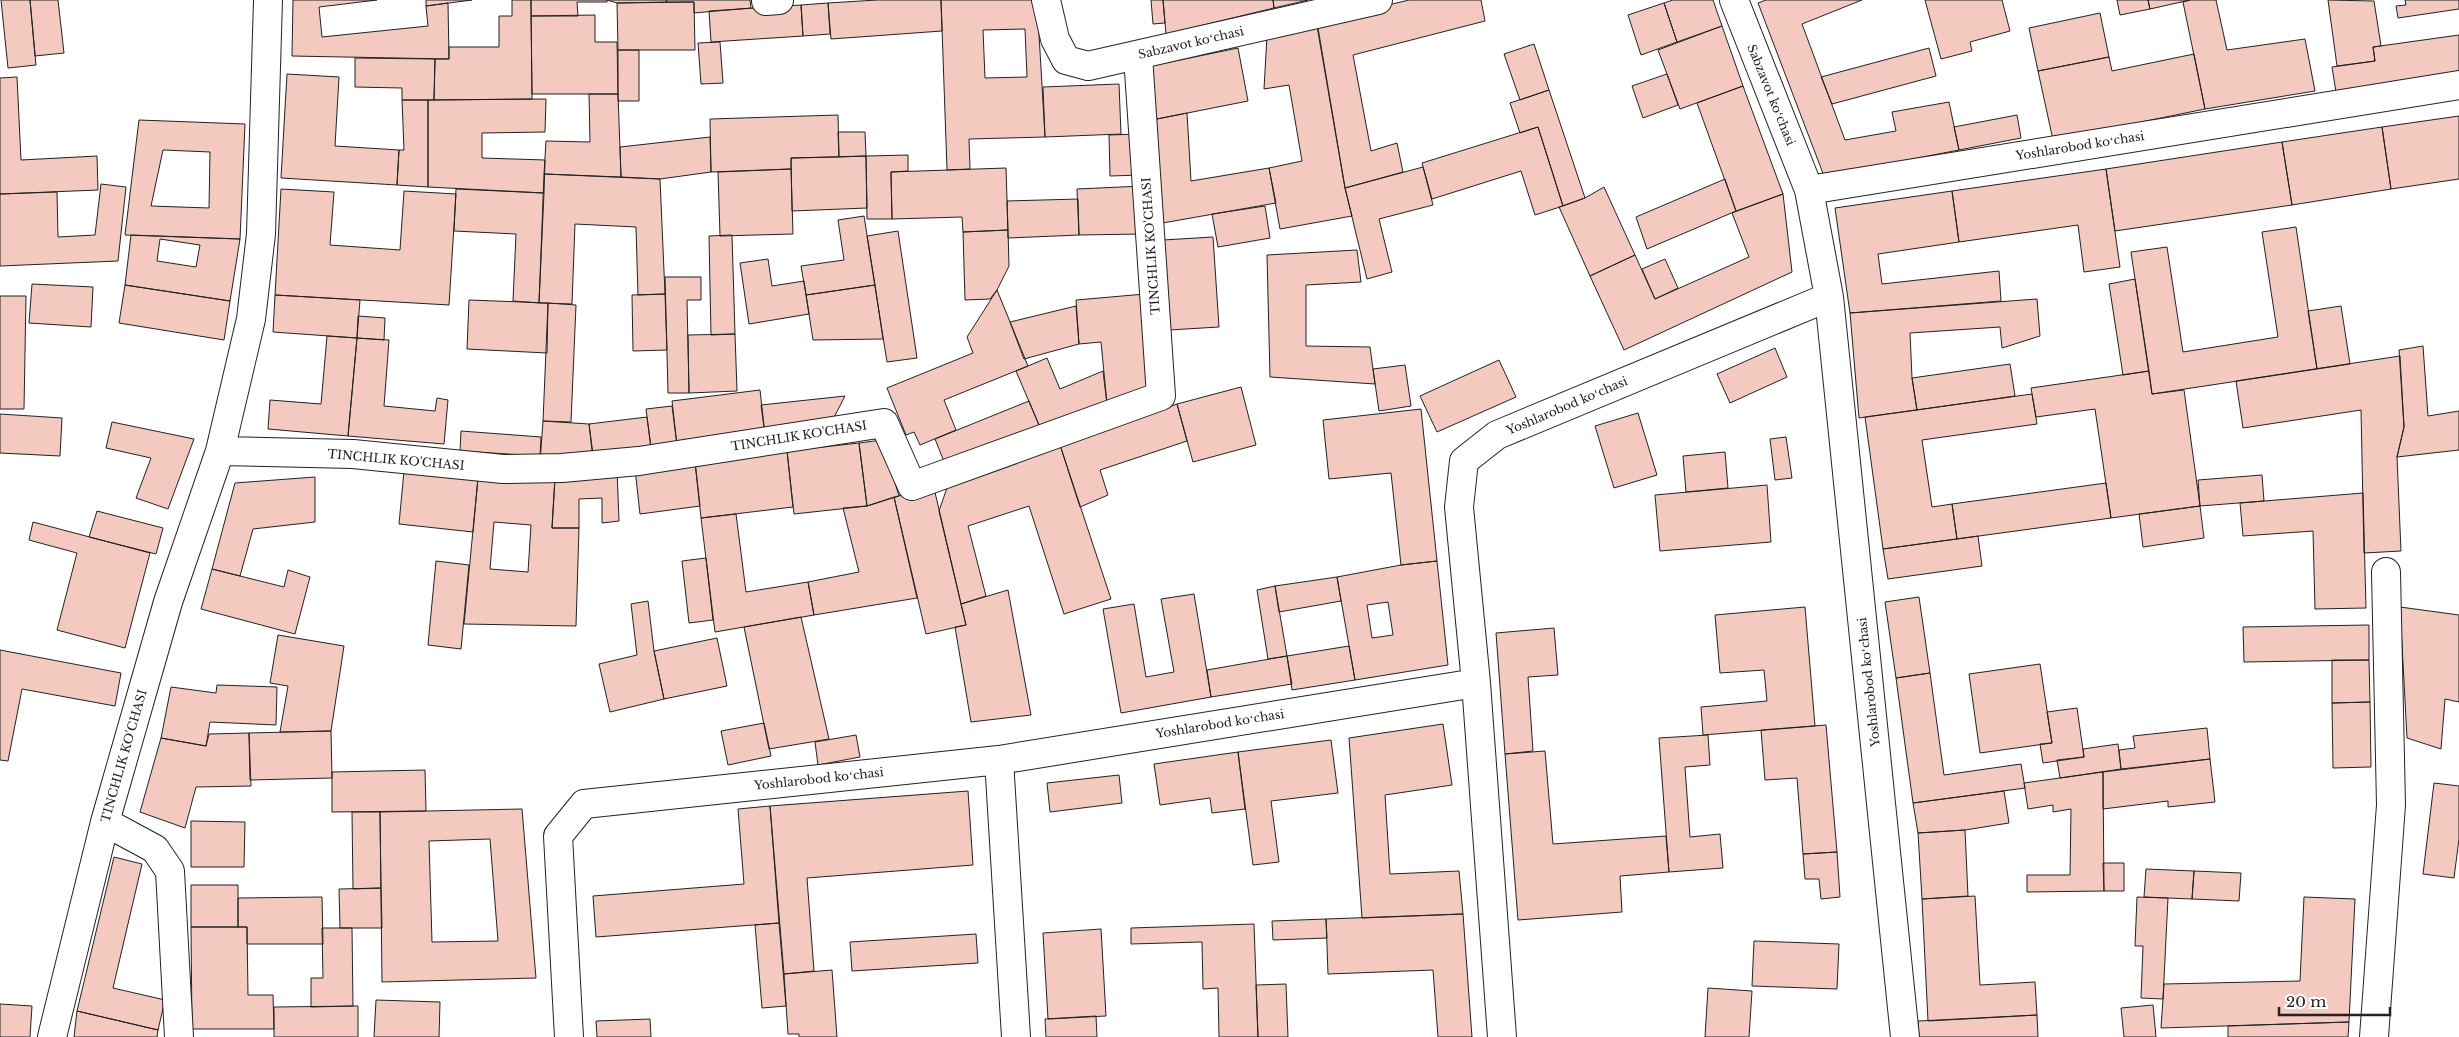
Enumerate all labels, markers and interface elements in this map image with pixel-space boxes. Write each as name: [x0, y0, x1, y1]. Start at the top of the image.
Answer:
street label: Sabzavot koʻchasi: [1137, 23, 1245, 62]
street label: Sabzavot koʻchasi: [1744, 42, 1799, 148]
street label: Yoshlarobod koʻchasi: [2014, 128, 2145, 163]
street label: TINCHLIK KO'CHASI: [1138, 177, 1163, 315]
street label: Yoshlarobod koʻchasi: [1503, 373, 1630, 438]
street label: TINCHLIK KO'CHASI: [730, 417, 868, 454]
street label: TINCHLIK KO'CHASI: [327, 446, 465, 473]
street label: Yoshlarobod koʻchasi: [1854, 617, 1883, 748]
street label: TINCHLIK KO'CHASI: [97, 688, 150, 824]
street label: Yoshlarobod koʻchasi: [1154, 706, 1285, 741]
street label: Yoshlarobod koʻchasi: [753, 764, 884, 793]
scale bar: [2279, 984, 2390, 1016]
text: 20 m: [2286, 992, 2326, 1011]

